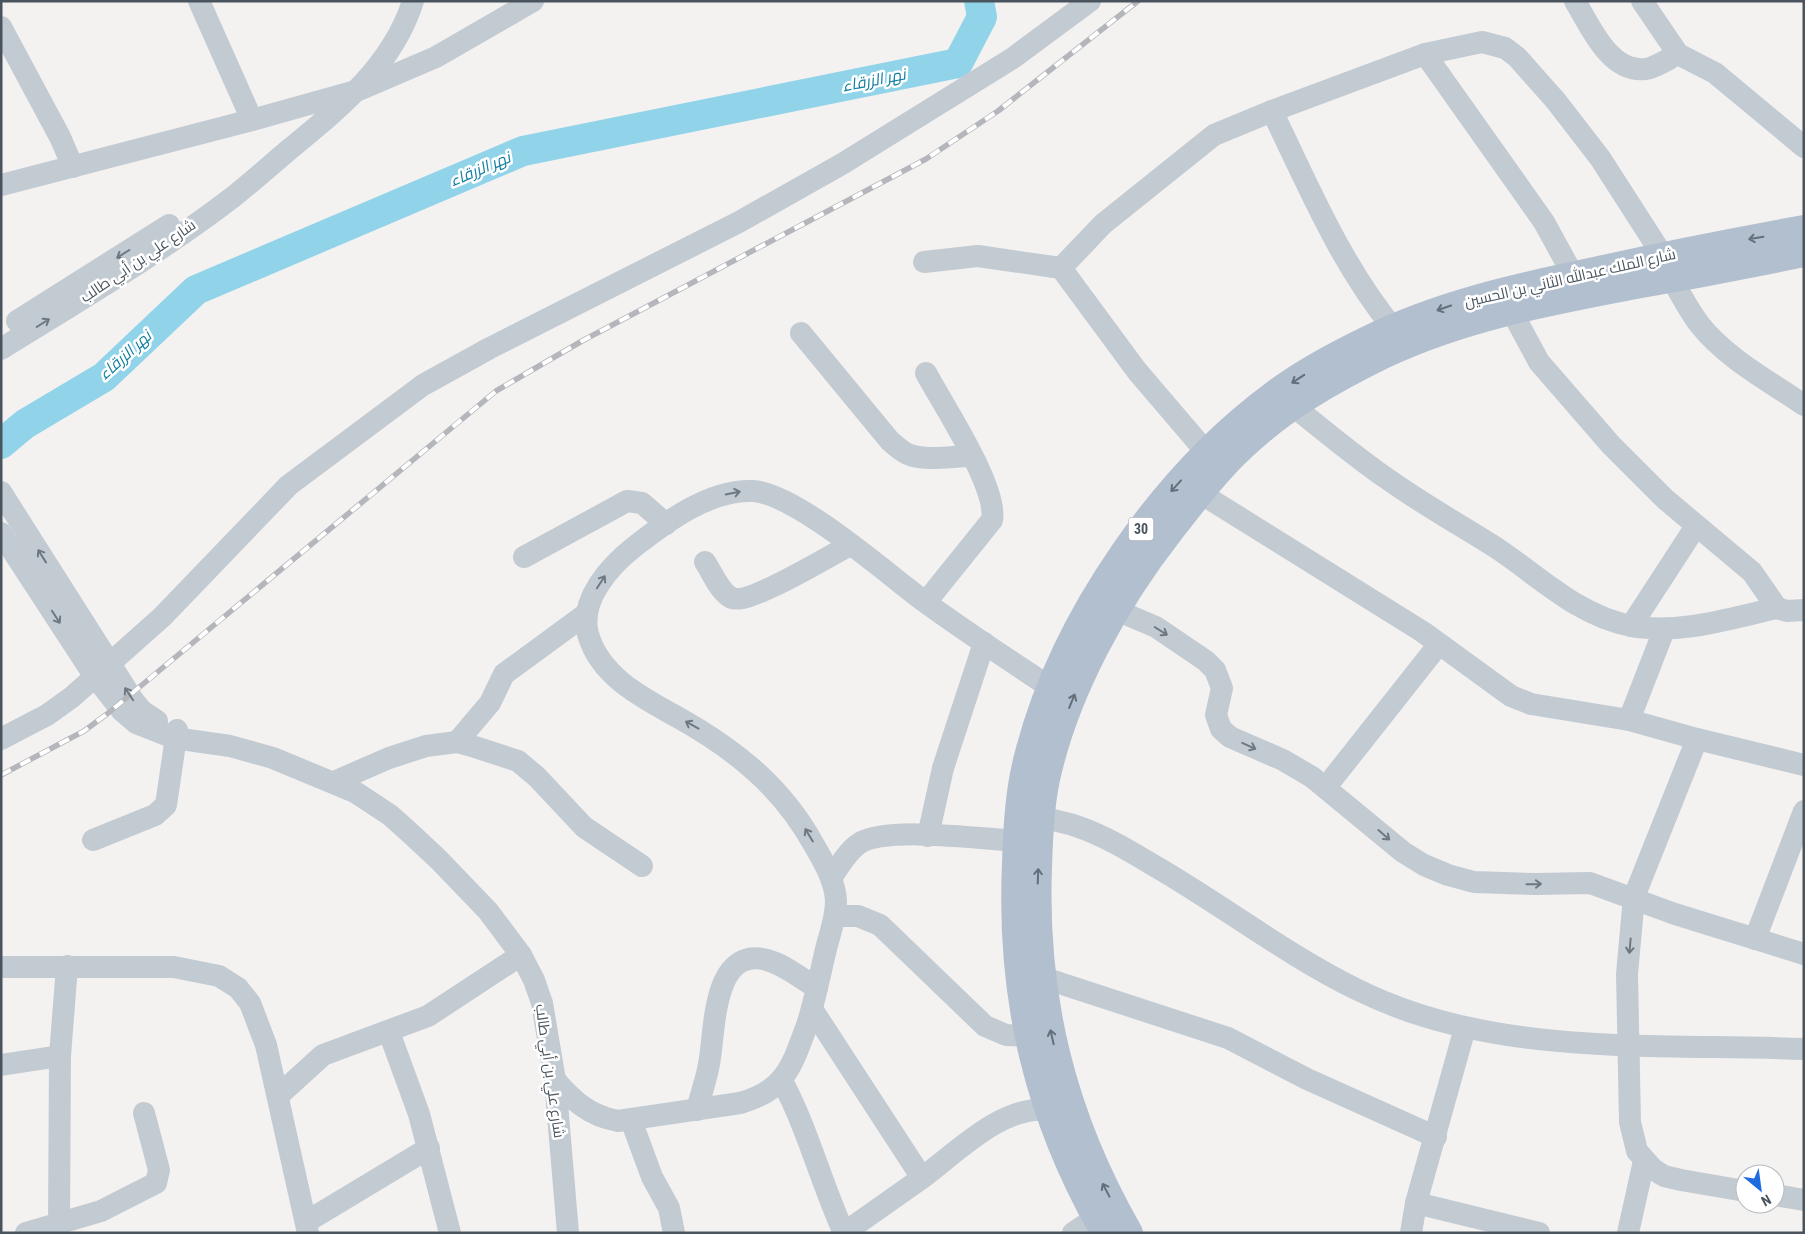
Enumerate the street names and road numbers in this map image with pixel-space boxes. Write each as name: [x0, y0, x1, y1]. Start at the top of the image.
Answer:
street label: شارع علي بن أبي طالب: [76, 215, 201, 309]
street label: شارع الملك عبدالله الثاني بن الحسين: [1462, 244, 1678, 314]
road number: 30: [1128, 518, 1154, 540]
street label: شارع علي بن أبي طالب: [529, 1003, 569, 1140]

